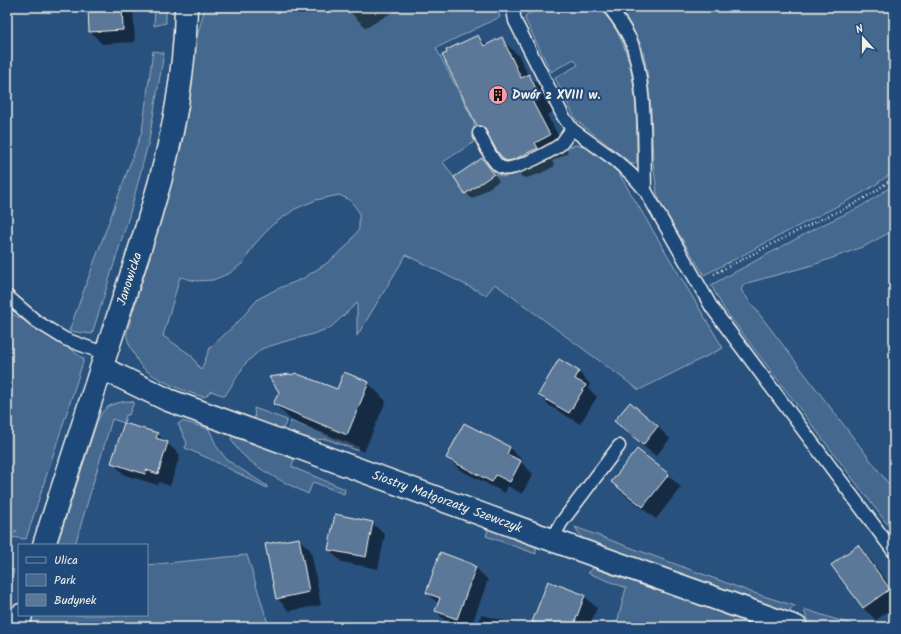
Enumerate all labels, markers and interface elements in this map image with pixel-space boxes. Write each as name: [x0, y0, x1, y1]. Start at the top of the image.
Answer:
north arrow: [843, 18, 883, 58]
text: N: [853, 20, 866, 39]
building icon: Dwór z XVIII w.: [487, 84, 509, 106]
place label: Dwór z XVIII w.: [512, 85, 601, 106]
street label: Janowicka: [112, 250, 148, 308]
street label: Siostry Małgorzaty Szewczyk: [369, 465, 526, 539]
legend: [18, 544, 148, 616]
text: Ulica: [54, 551, 78, 570]
text: Park: [54, 571, 76, 590]
text: Budynek: [54, 591, 97, 610]

